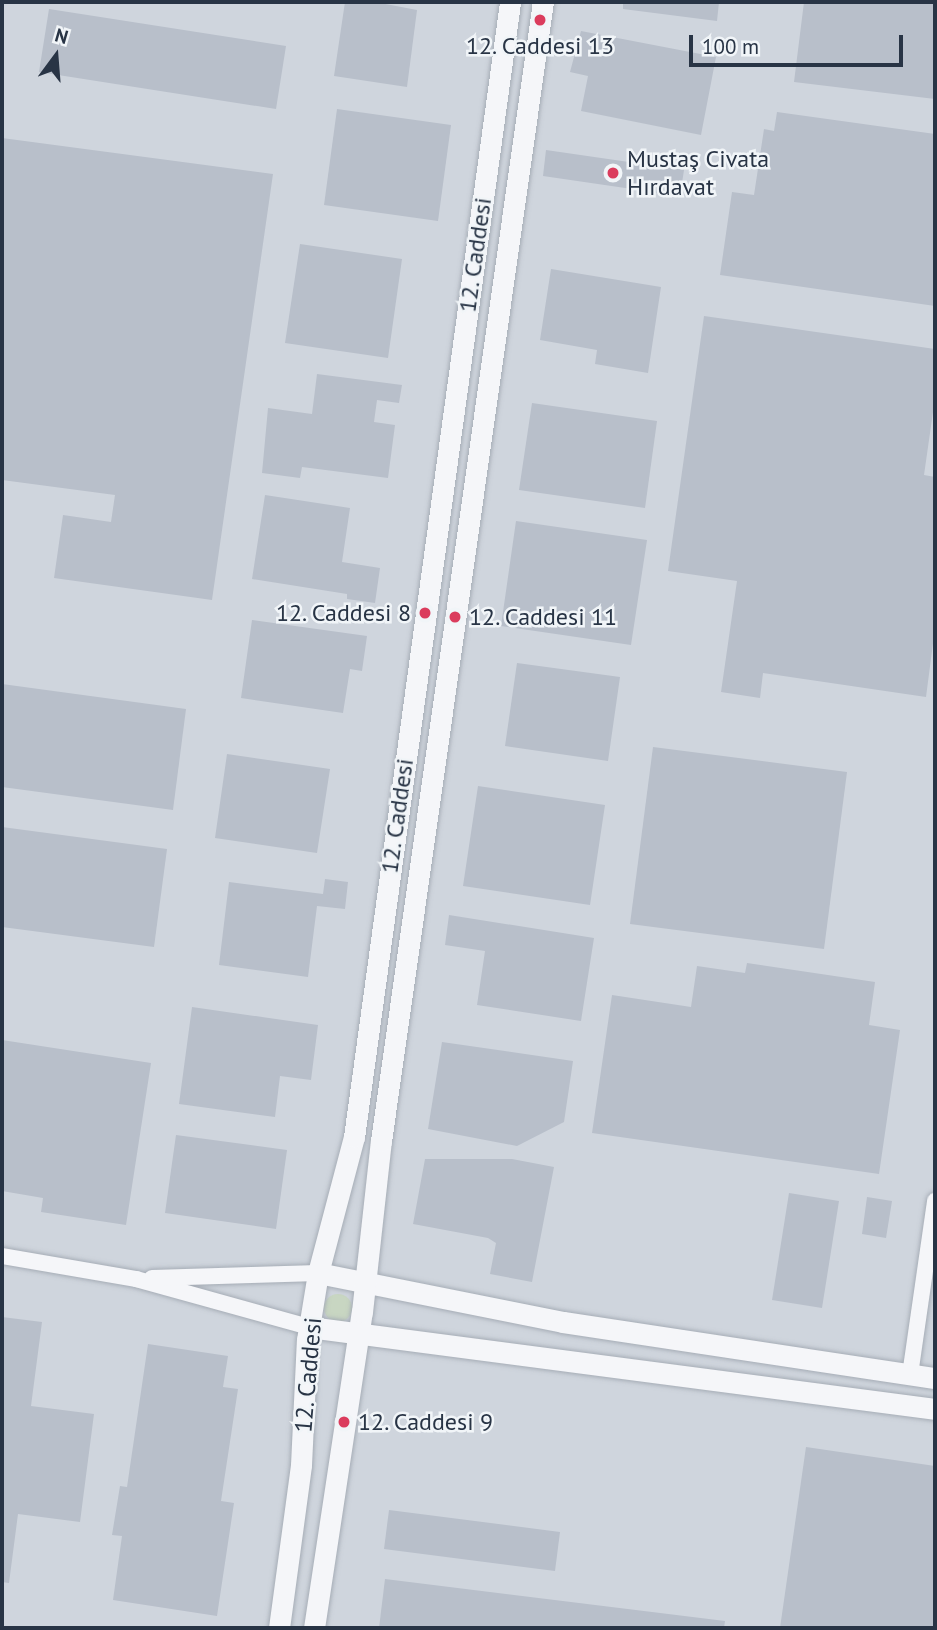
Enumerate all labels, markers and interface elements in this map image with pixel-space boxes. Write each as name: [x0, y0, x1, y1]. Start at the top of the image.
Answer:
marker: 12. Caddesi 13: [532, 12, 548, 28]
north arrow: [21, 21, 91, 91]
scale bar: [692, 21, 906, 65]
text: N: [52, 23, 71, 49]
place label: 12. Caddesi 13: [465, 32, 615, 60]
text: 100 m: [702, 33, 759, 60]
place label: Mustaş Civata Hırdavat: [627, 145, 769, 201]
marker: Mustaş Civata Hırdavat: [605, 165, 621, 181]
street label: 12. Caddesi: [453, 195, 497, 315]
place label: 12. Caddesi 8: [274, 599, 411, 627]
place label: 12. Caddesi 11: [469, 603, 619, 631]
marker: 12. Caddesi 8: [417, 605, 433, 621]
marker: 12. Caddesi 11: [447, 609, 463, 625]
street label: 12. Caddesi: [375, 756, 419, 876]
street label: 12. Caddesi: [289, 1315, 327, 1435]
place label: 12. Caddesi 9: [358, 1408, 495, 1436]
marker: 12. Caddesi 9: [336, 1414, 352, 1430]

